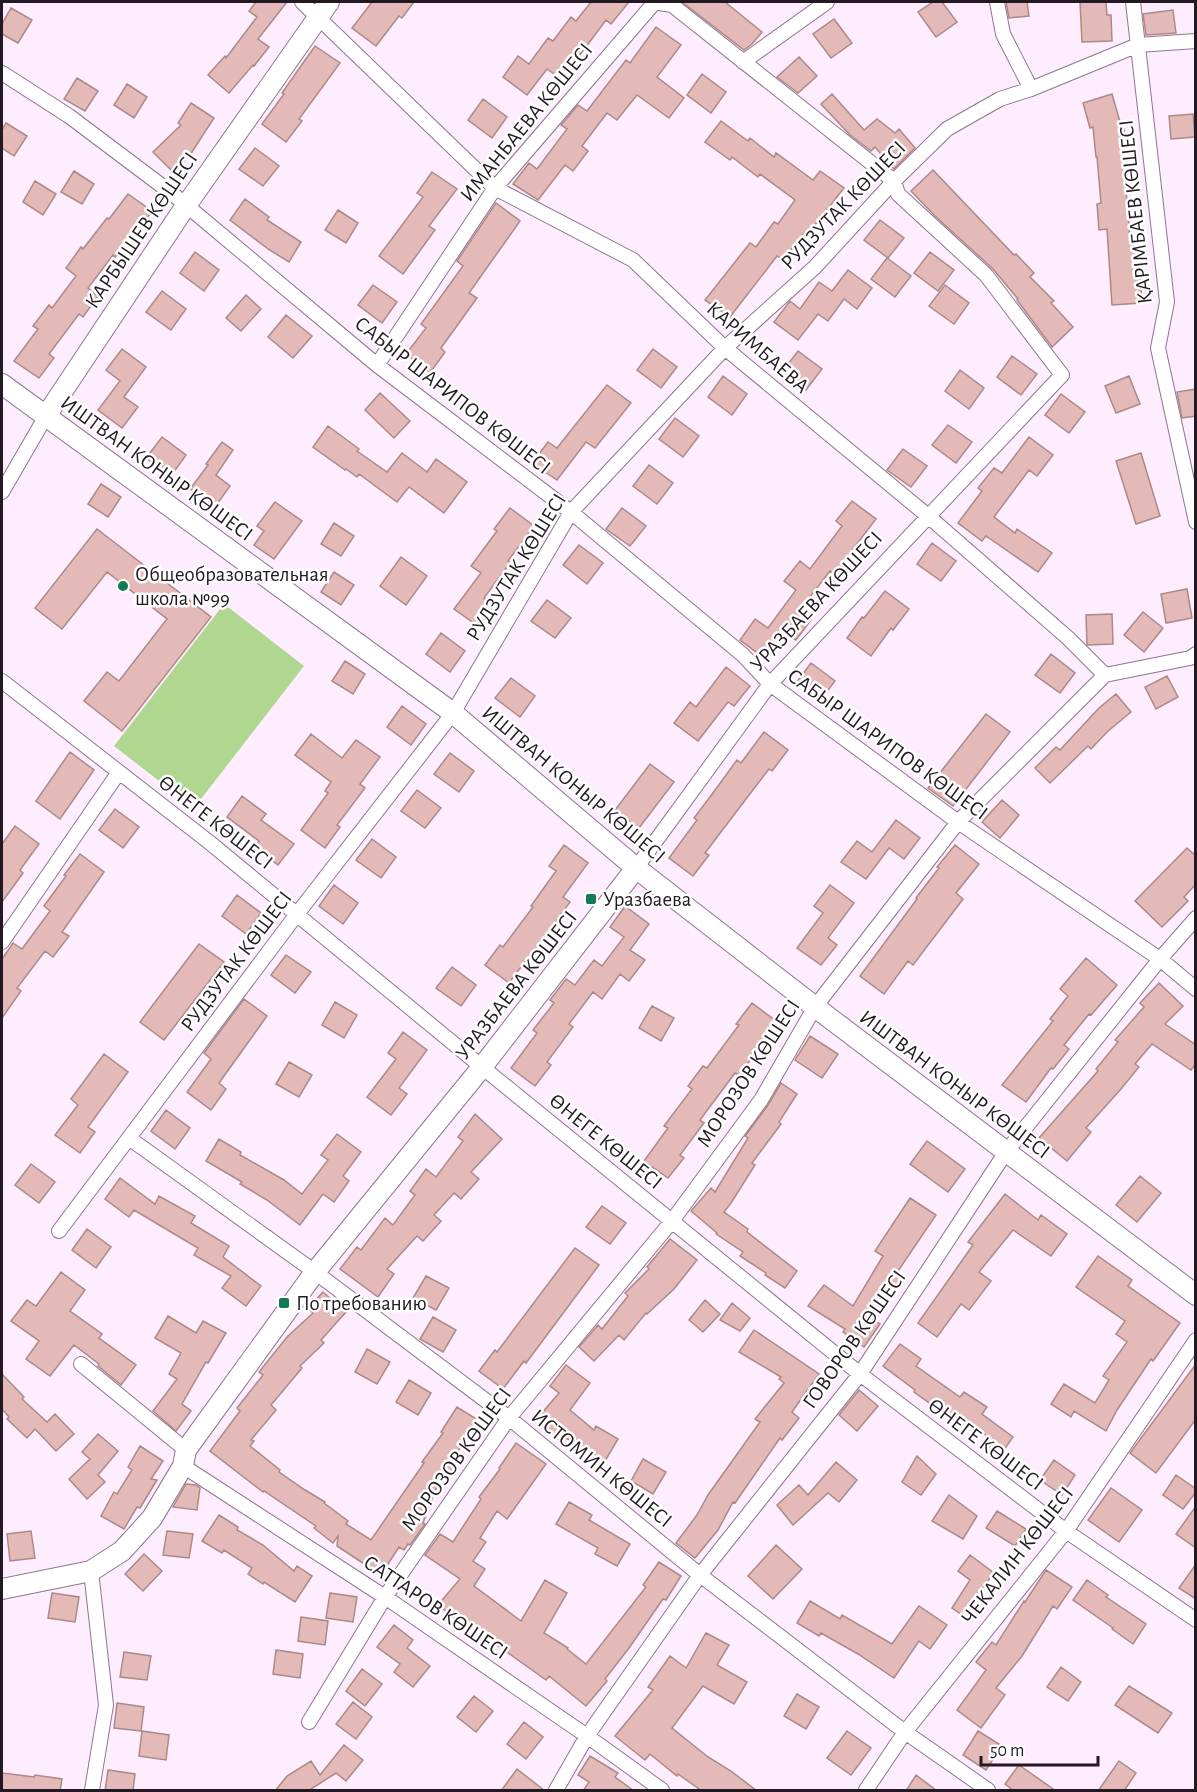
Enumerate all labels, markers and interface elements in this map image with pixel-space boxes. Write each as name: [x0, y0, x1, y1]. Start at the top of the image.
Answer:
street label: ИМАНБАЕВА КӨШЕСІ: [456, 39, 596, 205]
street label: ҚАРІМБАЕВ КӨШЕСІ: [1115, 119, 1156, 305]
street label: РУДЗУТАК КӨШЕСІ: [777, 137, 910, 274]
street label: КАРБЫШЕВ КӨШЕСІ: [81, 148, 202, 312]
street label: КАРИМБАЕВА: [703, 298, 813, 397]
street label: САБЫР ШАРИПОВ КӨШЕСІ: [351, 313, 554, 478]
street label: ИШТВАН КОНЫР КӨШЕСІ: [57, 392, 257, 545]
street label: РУДЗУТАК КӨШЕСІ: [463, 490, 570, 645]
street label: УРАЗБАЕВА КӨШЕСІ: [746, 527, 886, 675]
place label: Общеобразовательная школа №99: [135, 564, 329, 609]
marker: Общеобразовательная школа №99: [116, 579, 130, 593]
street label: САБЫР ШАРИПОВ КӨШЕСІ: [784, 665, 992, 824]
street label: ИШТВАН КОНЫР КӨШЕСІ: [478, 702, 669, 867]
street label: ӨНЕГЕ КӨШЕСІ: [155, 771, 277, 873]
street label: РУДЗУТАК КӨШЕСІ: [177, 887, 296, 1035]
place label: Уразбаева: [603, 889, 692, 910]
marker: Уразбаева: [584, 892, 598, 906]
street label: УРАЗБАЕВА КӨШЕСІ: [452, 907, 581, 1064]
street label: МОРОЗОВ КӨШЕСІ: [693, 996, 804, 1151]
street label: ИШТВАН КОНЫР КӨШЕСІ: [856, 1006, 1054, 1163]
street label: ӨНЕГЕ КӨШЕСІ: [545, 1090, 666, 1193]
street label: ГОВОРОВ КӨШЕСІ: [799, 1266, 910, 1412]
place label: По требованию: [296, 1293, 427, 1314]
marker: По требованию: [277, 1296, 291, 1310]
street label: МОРОЗОВ КӨШЕСІ: [398, 1384, 515, 1535]
street label: ӨНЕГЕ КӨШЕСІ: [924, 1394, 1047, 1494]
street label: ИСТОМИН КӨШЕСІ: [527, 1405, 676, 1531]
street label: ЧЕКАЛИН КӨШЕСІ: [957, 1483, 1077, 1628]
street label: САТТАРОВ КӨШЕСІ: [360, 1551, 512, 1663]
scale bar: [981, 1729, 1098, 1767]
text: 50 m: [990, 1742, 1024, 1760]

